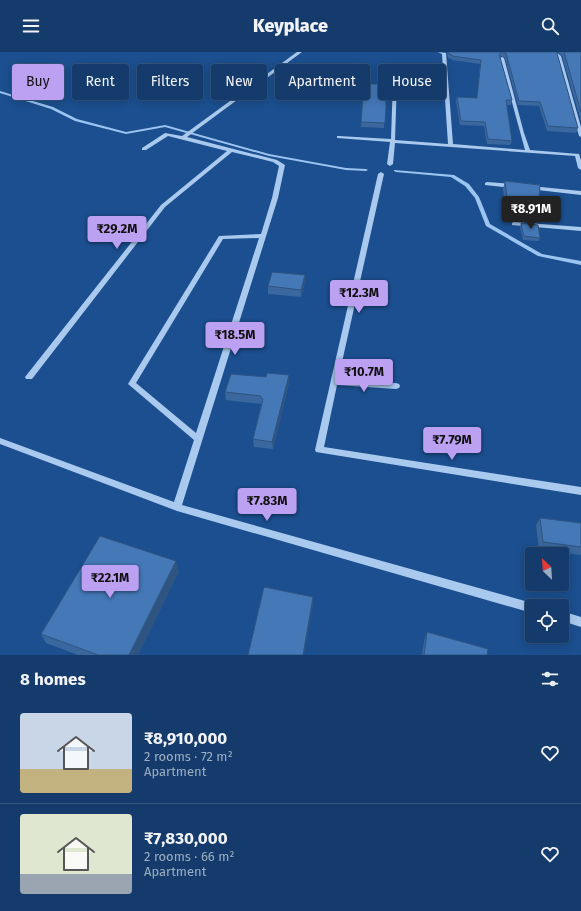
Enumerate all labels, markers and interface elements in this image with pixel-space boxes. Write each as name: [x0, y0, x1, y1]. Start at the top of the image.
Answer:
icon: menu: [20, 15, 42, 37]
text: Keyplace: [253, 15, 328, 37]
icon: search: [539, 15, 561, 37]
chip: Buy: [12, 64, 64, 100]
chip: Rent: [72, 64, 129, 100]
chip: Filters: [137, 64, 203, 100]
chip: New: [211, 64, 267, 100]
chip: Apartment: [275, 64, 370, 100]
chip: House: [378, 64, 446, 100]
pin: ₹8.91M: [498, 196, 564, 230]
text: ₹8.91M: [511, 201, 551, 216]
pin: ₹29.2M: [84, 216, 150, 250]
text: ₹29.2M: [97, 221, 137, 236]
pin: ₹12.3M: [326, 280, 392, 314]
text: ₹12.3M: [339, 285, 379, 300]
pin: ₹18.5M: [202, 322, 268, 356]
text: ₹18.5M: [214, 327, 256, 342]
pin: ₹10.7M: [331, 359, 397, 393]
text: ₹10.7M: [344, 364, 384, 379]
pin: ₹7.79M: [419, 427, 485, 461]
text: ₹7.79M: [432, 432, 472, 447]
pin: ₹7.83M: [234, 488, 300, 522]
text: ₹7.83M: [247, 493, 287, 508]
north arrow: [525, 547, 569, 591]
map controls: [525, 547, 569, 643]
pin: ₹22.1M: [77, 565, 143, 599]
text: ₹22.1M: [91, 570, 129, 585]
button: locate: [525, 599, 569, 643]
icon: filters: [539, 668, 561, 690]
text: 8 homes: [20, 669, 86, 690]
text: ₹8,910,000: [144, 728, 227, 749]
icon: home: [52, 729, 100, 777]
icon: heart: [539, 742, 561, 764]
text: 2 rooms · 72 m²: [144, 749, 233, 764]
text: Apartment: [144, 764, 206, 779]
text: ₹7,830,000: [144, 828, 228, 849]
icon: home: [52, 830, 100, 878]
icon: heart: [539, 843, 561, 865]
text: 2 rooms · 66 m²: [144, 849, 235, 864]
text: Apartment: [144, 864, 206, 879]

